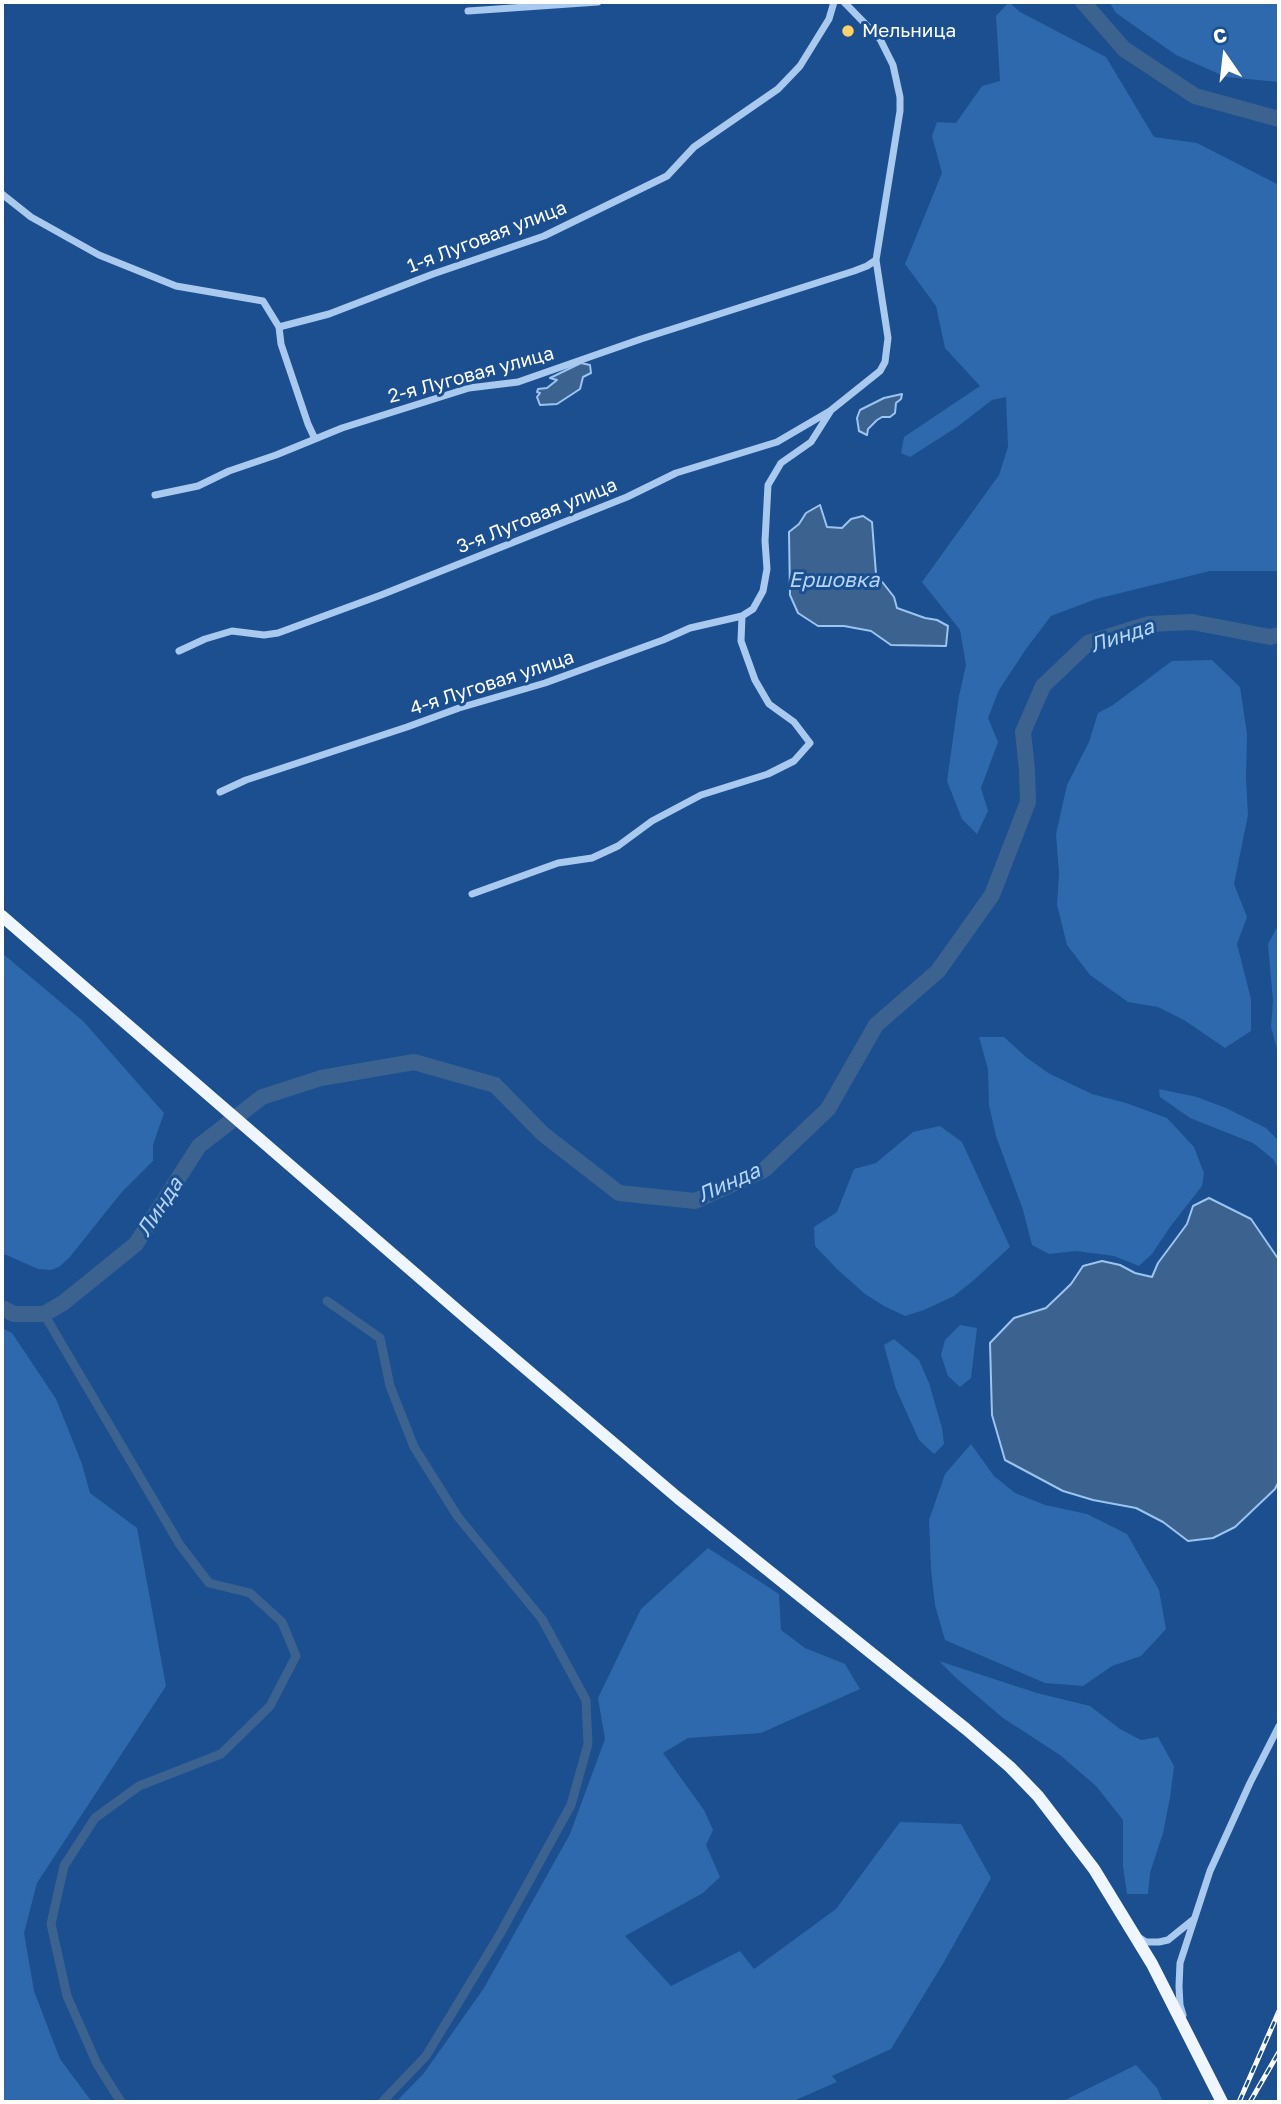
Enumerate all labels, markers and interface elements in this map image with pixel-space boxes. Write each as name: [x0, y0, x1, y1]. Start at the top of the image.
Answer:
place label: Мельница: [862, 20, 956, 42]
north arrow: [1190, 21, 1260, 91]
text: С: [1210, 22, 1229, 48]
marker: Мельница: [840, 23, 856, 39]
street label: 1-я Луговая улица: [404, 196, 570, 278]
street label: 2-я Луговая улица: [386, 342, 556, 408]
street label: 3-я Луговая улица: [454, 473, 620, 559]
water label: Ершовка: [789, 567, 879, 593]
water label: Линда: [1087, 614, 1157, 658]
street label: 4-я Луговая улица: [407, 646, 577, 720]
water label: Линда: [694, 1158, 764, 1208]
water label: Линда: [132, 1173, 188, 1241]

